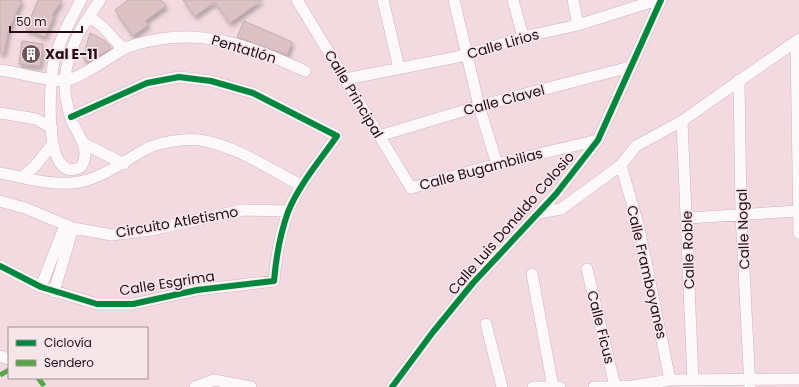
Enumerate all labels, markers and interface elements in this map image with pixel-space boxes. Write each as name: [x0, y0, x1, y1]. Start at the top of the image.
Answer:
scale bar: [10, 8, 82, 34]
text: 50 m: [16, 13, 47, 30]
street label: Calle Lirios: [465, 24, 541, 64]
street label: Pentatlón: [209, 30, 279, 68]
building icon: Xal E-11: [20, 43, 42, 65]
place label: Xal E-11: [45, 44, 98, 64]
street label: Calle Principal: [320, 46, 388, 142]
street label: Calle Clavel: [461, 80, 547, 120]
street label: Calle Bugambilias: [417, 143, 545, 195]
street label: Calle Luis Donaldo Colosio: [443, 147, 579, 299]
street label: Calle Nogal: [732, 188, 754, 270]
street label: Circuito Atletismo: [114, 201, 240, 243]
street label: Calle Framboyanes: [622, 203, 672, 341]
street label: Calle Roble: [677, 210, 699, 290]
street label: Calle Esgrima: [118, 266, 216, 300]
street label: Calle Ficus: [582, 288, 620, 366]
legend: [8, 327, 148, 379]
text: Ciclovía: [44, 334, 92, 351]
text: Sendero: [44, 354, 94, 371]

